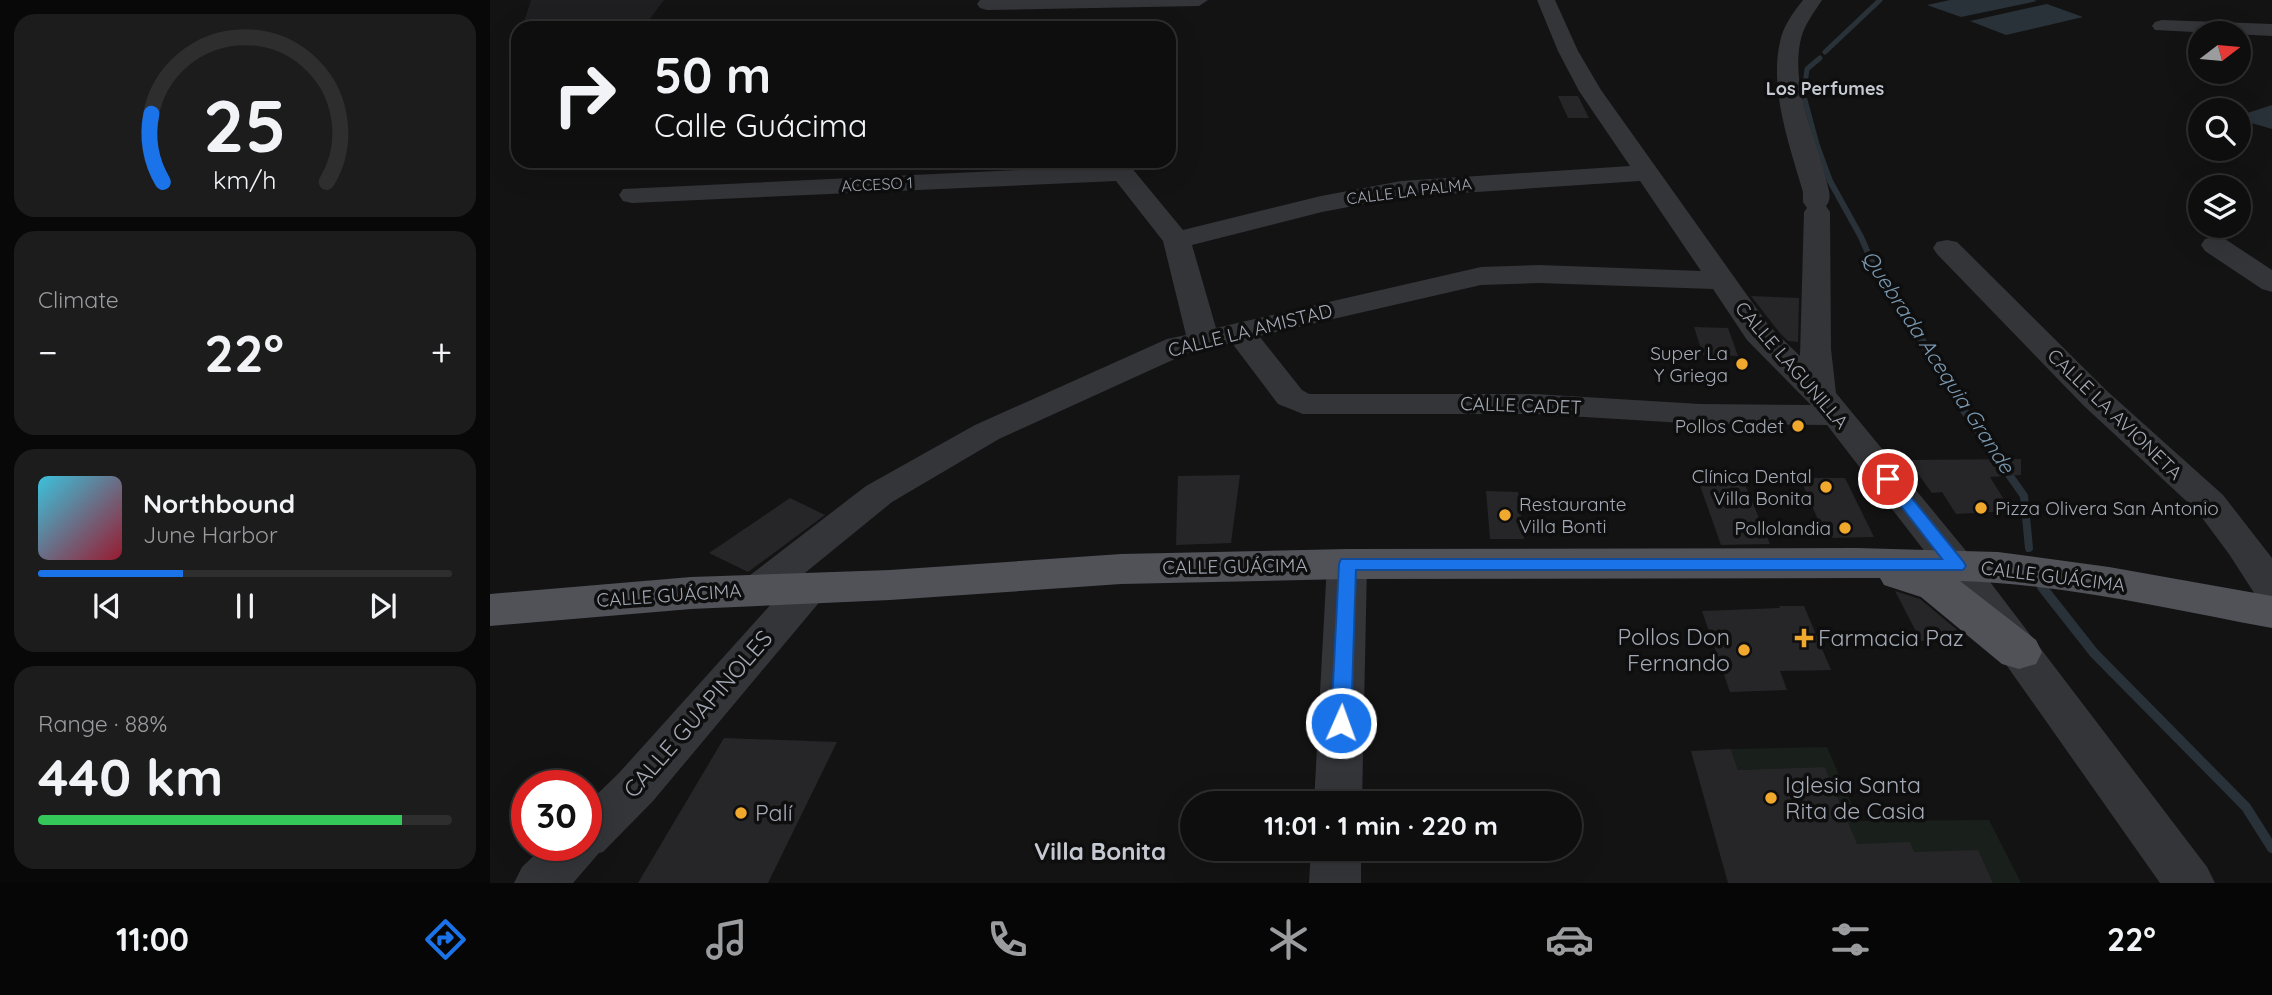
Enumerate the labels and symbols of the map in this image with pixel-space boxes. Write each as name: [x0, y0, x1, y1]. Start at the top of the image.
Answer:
north arrow: [2188, 21, 2250, 84]
district label: Los Perfumes: [1766, 77, 1885, 100]
street label: ACCESO 1: [841, 172, 913, 196]
street label: CALLE LA PALMA: [1345, 173, 1473, 209]
water label: Quebrada Acequia Grande: [1857, 245, 2021, 479]
street label: CALLE LAGUNILLA: [1730, 296, 1854, 434]
street label: CALLE LA AMISTAD: [1165, 298, 1335, 362]
place label: Super La Y Griega: [1650, 341, 1728, 387]
street label: CALLE LA AVIONETA: [2042, 343, 2188, 485]
marker: Super La Y Griega: [1734, 356, 1750, 372]
street label: CALLE CADET: [1460, 391, 1582, 419]
place label: Pollos Cadet: [1675, 414, 1784, 438]
marker: Pollos Cadet: [1790, 418, 1806, 434]
pin: [1858, 449, 1918, 509]
place label: Clínica Dental Villa Bonita: [1692, 464, 1812, 510]
marker: Clínica Dental Villa Bonita: [1818, 479, 1834, 495]
place label: Restaurante Villa Bonti: [1519, 492, 1627, 538]
place label: Pizza Olivera San Antonio: [1995, 496, 2219, 520]
marker: Pizza Olivera San Antonio: [1973, 500, 1989, 516]
marker: Restaurante Villa Bonti: [1497, 507, 1513, 523]
place label: Pollolandia: [1734, 516, 1831, 540]
marker: Pollolandia: [1837, 520, 1853, 536]
street label: CALLE GUÁCIMA: [1162, 553, 1308, 579]
street label: CALLE GUÁCIMA: [1980, 555, 2126, 597]
street label: CALLE GUÁCIMA: [596, 578, 742, 612]
place label: Pollos Don Fernando: [1617, 622, 1730, 677]
place label: Farmacia Paz: [1818, 623, 1964, 652]
street label: CALLE GUAPINOLES: [617, 624, 778, 803]
marker: Farmacia Paz: [1796, 630, 1812, 646]
marker: Pollos Don Fernando: [1736, 642, 1752, 658]
position arrow: [1304, 686, 1378, 760]
speed limit sign: 30: [511, 770, 602, 861]
place label: Iglesia Santa Rita de Casia: [1785, 770, 1925, 825]
marker: Iglesia Santa Rita de Casia: [1763, 790, 1779, 806]
place label: Palí: [755, 798, 793, 827]
marker: Palí: [733, 805, 749, 821]
district label: Villa Bonita: [1034, 836, 1166, 866]

